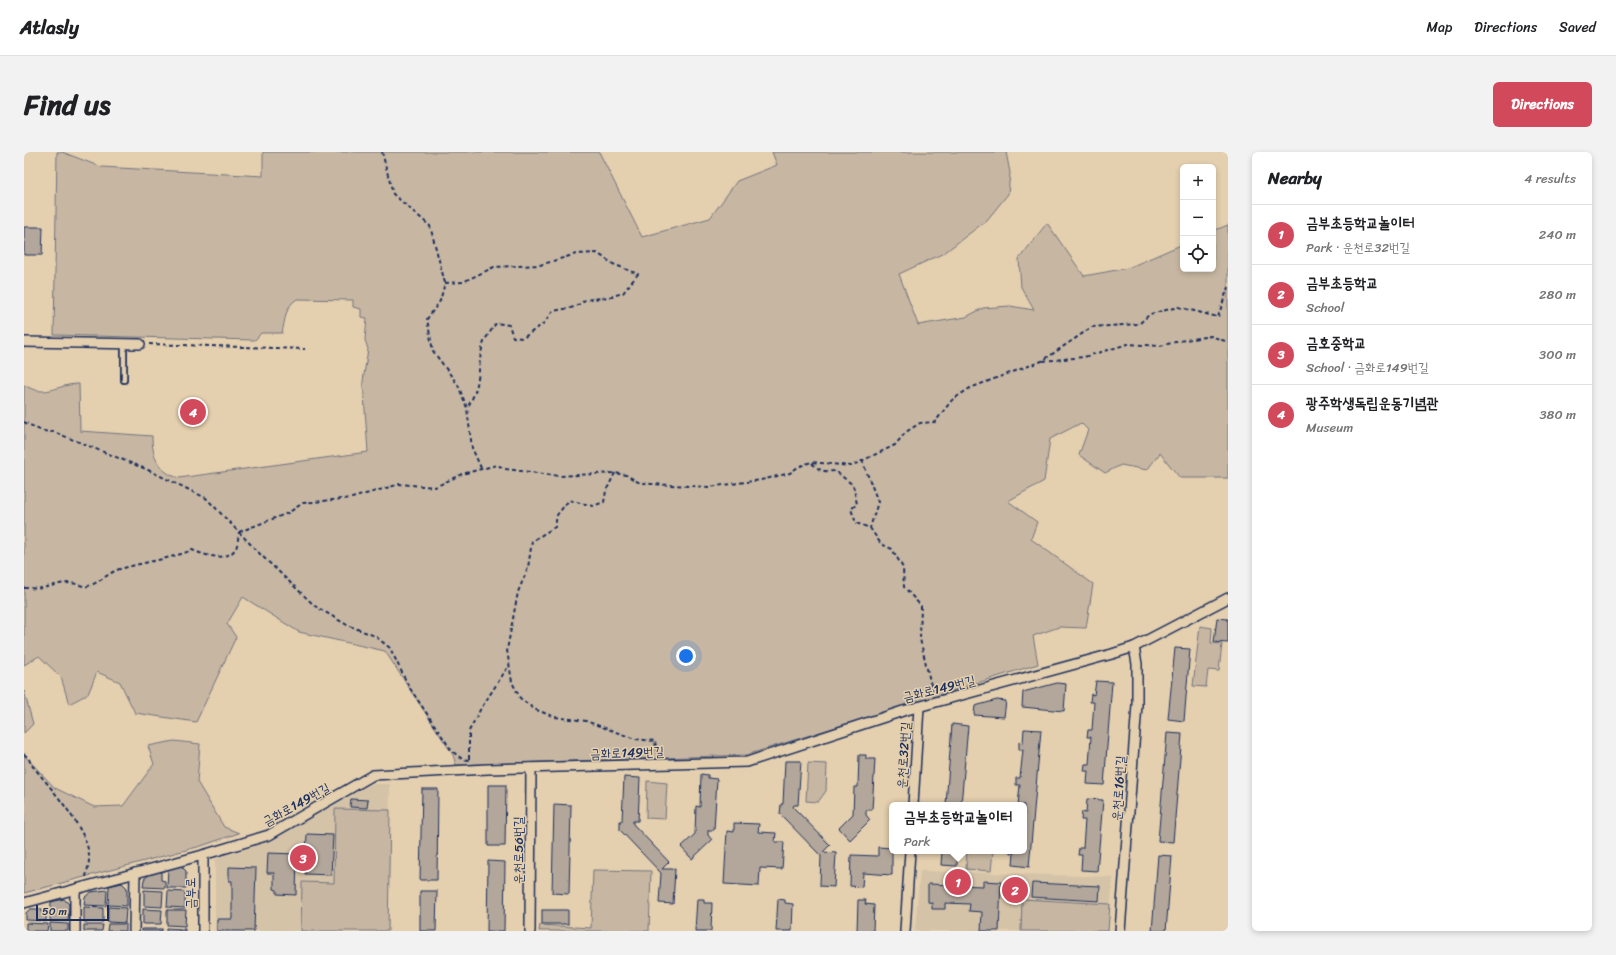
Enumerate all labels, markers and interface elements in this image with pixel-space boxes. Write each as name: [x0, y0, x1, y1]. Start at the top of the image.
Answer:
text: Atlasly: [20, 11, 79, 44]
text: Map: [1426, 15, 1452, 40]
text: Directions: [1474, 15, 1537, 40]
text: Saved: [1559, 15, 1596, 40]
text: Find us: [24, 80, 111, 129]
button: Directions: [1493, 82, 1592, 127]
text: Nearby: [1268, 163, 1322, 193]
map controls: [1180, 164, 1216, 272]
button: +: [1180, 164, 1216, 200]
text: 4 results: [1524, 167, 1576, 190]
button: −: [1180, 200, 1216, 236]
text: 금부초등학교놀이터: [1306, 210, 1415, 236]
text: 1: [1278, 223, 1284, 246]
text: 240 m: [1539, 223, 1576, 246]
button: locate: [1180, 236, 1216, 272]
text: Park · 운천로32번길: [1306, 236, 1410, 259]
text: 금부초등학교: [1306, 270, 1378, 296]
text: 2: [1277, 283, 1285, 306]
text: 280 m: [1539, 283, 1576, 306]
text: School: [1306, 296, 1344, 319]
text: 금호중학교: [1306, 330, 1366, 356]
text: 3: [1277, 343, 1285, 366]
text: 300 m: [1539, 343, 1576, 366]
text: School · 금화로149번길: [1306, 356, 1429, 379]
text: 광주학생독립운동기념관: [1306, 390, 1439, 416]
pin: 4: [180, 397, 206, 427]
text: 4: [1277, 403, 1285, 426]
text: 380 m: [1539, 403, 1576, 426]
text: Museum: [1306, 416, 1353, 439]
your location: [676, 646, 696, 666]
street label: 금화로149번길: [900, 668, 978, 709]
street label: 운천로32번길: [890, 721, 917, 789]
street label: 금화로149번길: [590, 740, 664, 765]
street label: 운천로16번길: [1105, 755, 1132, 821]
street label: 금화로149번길: [258, 776, 334, 832]
popup: [889, 802, 1027, 854]
text: 금부초등학교놀이터: [904, 804, 1012, 830]
street label: 운천로56번길: [507, 816, 530, 884]
text: Park: [904, 830, 930, 853]
pin: 3: [290, 843, 316, 873]
pin: 1: [945, 867, 971, 897]
pin: 2: [1002, 875, 1028, 905]
street label: 금부로: [179, 877, 202, 909]
text: 50 m: [42, 902, 67, 921]
scale bar: [36, 903, 109, 922]

